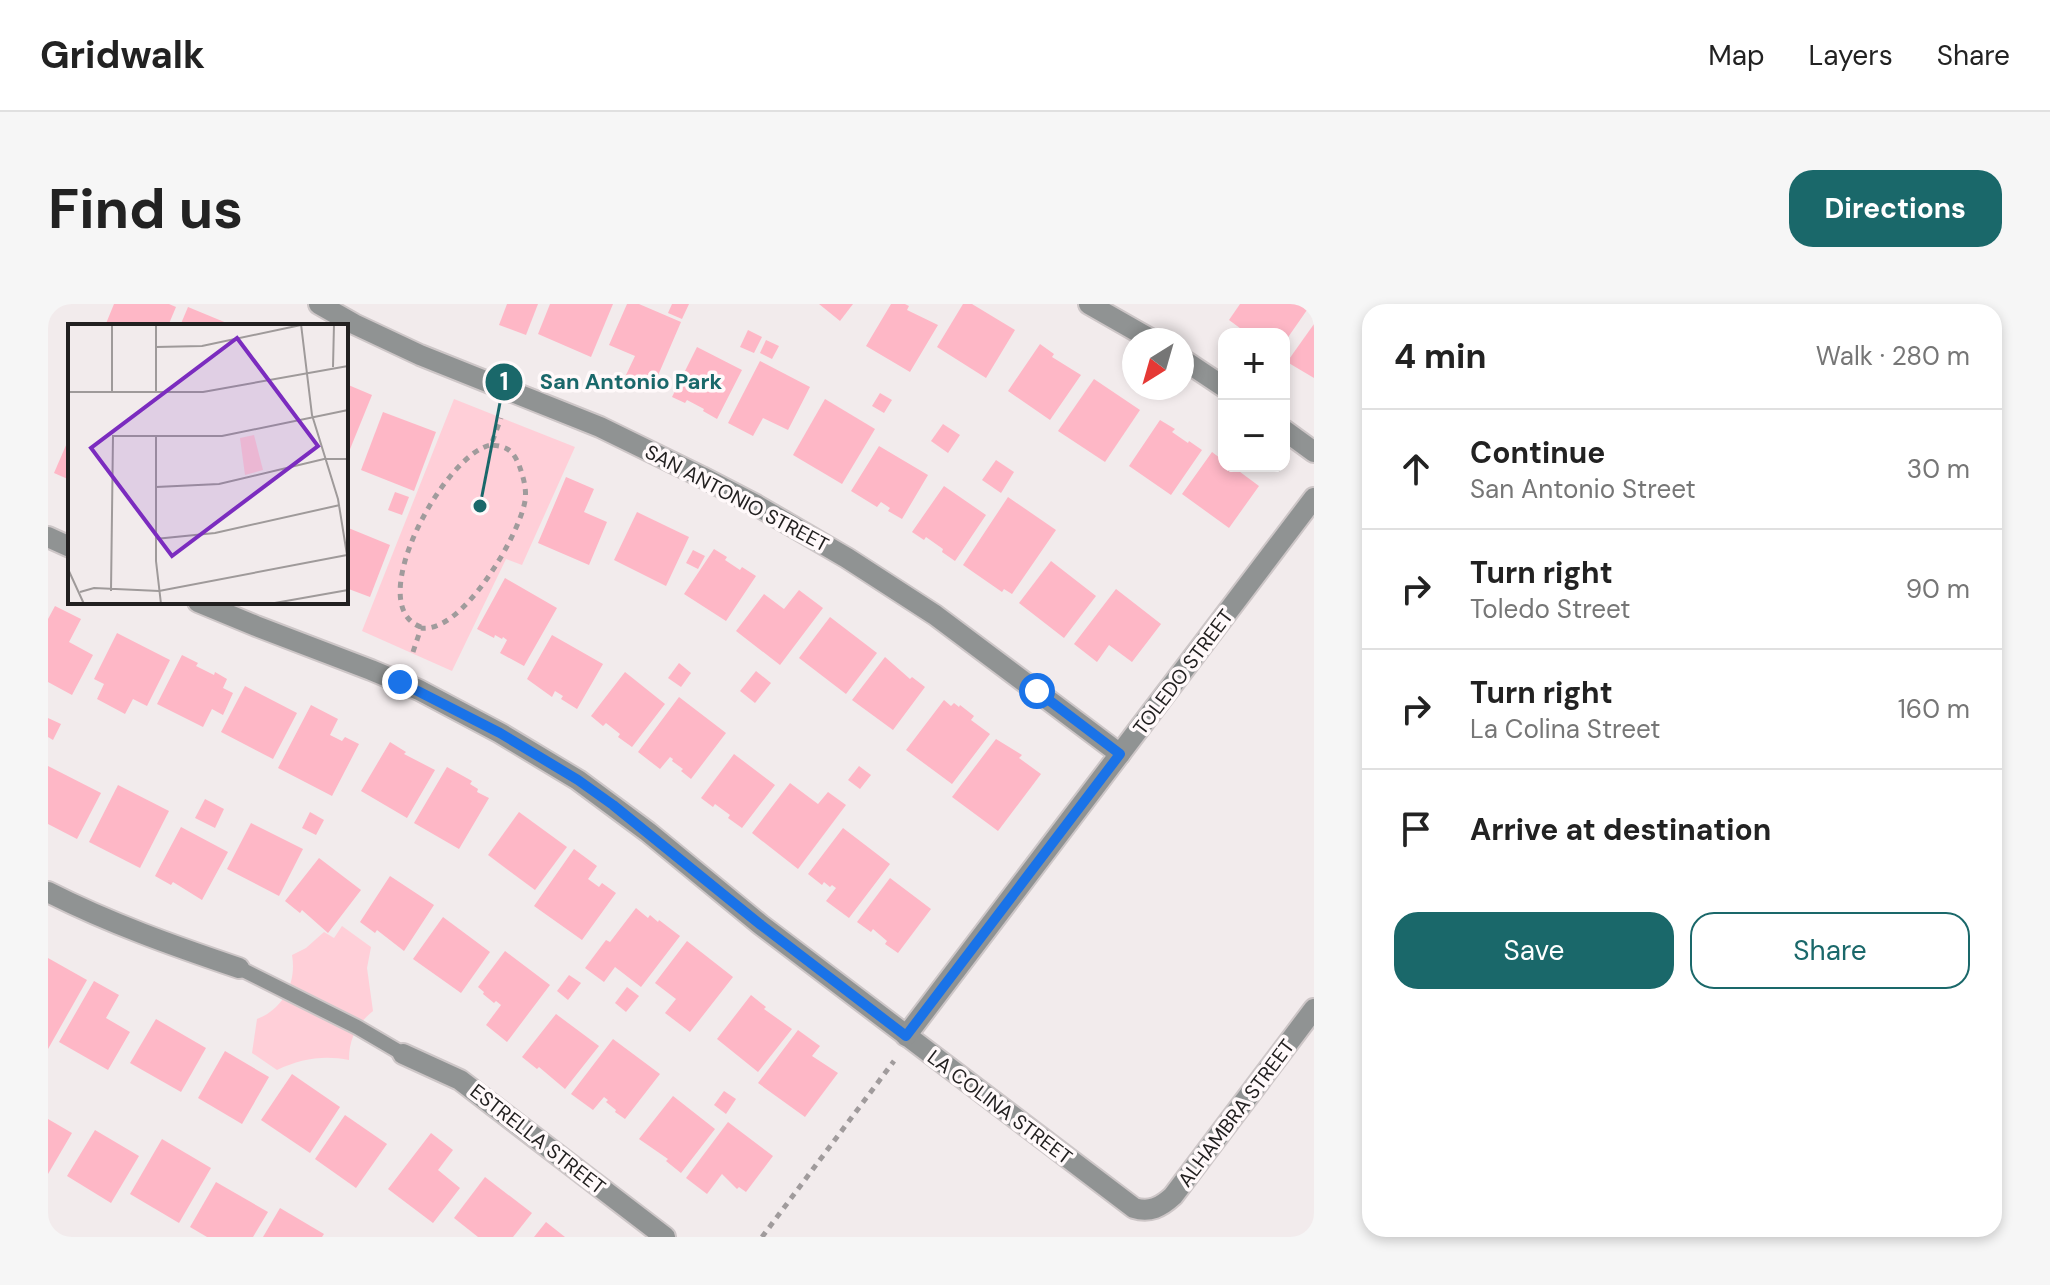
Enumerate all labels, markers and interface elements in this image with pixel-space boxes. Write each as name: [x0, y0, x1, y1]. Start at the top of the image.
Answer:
text: Gridwalk: [40, 30, 205, 80]
text: Map: [1708, 37, 1765, 74]
text: Layers: [1809, 37, 1893, 74]
text: Share: [1937, 37, 2010, 74]
button: Directions: [1789, 170, 2002, 247]
text: Find us: [48, 172, 243, 245]
inset map: [68, 324, 348, 604]
north arrow: [1122, 328, 1194, 400]
map controls: [1218, 328, 1290, 472]
button: +: [1218, 328, 1290, 400]
text: 4 min: [1394, 334, 1486, 379]
text: Walk · 280 m: [1816, 339, 1970, 373]
callout: San Antonio Park: [484, 359, 738, 405]
text: 1: [500, 366, 508, 397]
text: San Antonio Park: [540, 367, 722, 396]
button: −: [1218, 400, 1290, 472]
text: Continue: [1470, 433, 1605, 472]
street label: SAN ANTONIO STREET: [641, 438, 833, 558]
icon: ahead: [1394, 447, 1438, 491]
text: 30 m: [1907, 452, 1970, 486]
text: San Antonio Street: [1470, 472, 1696, 506]
text: Turn right: [1470, 553, 1613, 592]
icon: right: [1394, 567, 1438, 611]
text: 90 m: [1906, 572, 1970, 606]
text: Toledo Street: [1470, 592, 1631, 626]
street label: TOLEDO STREET: [1127, 604, 1239, 740]
route end: [382, 664, 418, 700]
route start: [1019, 673, 1055, 709]
text: Turn right: [1470, 673, 1613, 712]
icon: right: [1394, 687, 1438, 731]
text: 160 m: [1898, 692, 1970, 726]
text: La Colina Street: [1470, 712, 1661, 746]
icon: arrive: [1394, 807, 1438, 851]
text: Arrive at destination: [1470, 810, 1771, 849]
button: Save: [1394, 912, 1674, 989]
button: Share: [1690, 912, 1970, 989]
street label: ALHAMBRA STREET: [1172, 1034, 1300, 1192]
street label: LA COLINA STREET: [922, 1044, 1078, 1170]
street label: ESTRELLA STREET: [465, 1078, 611, 1200]

